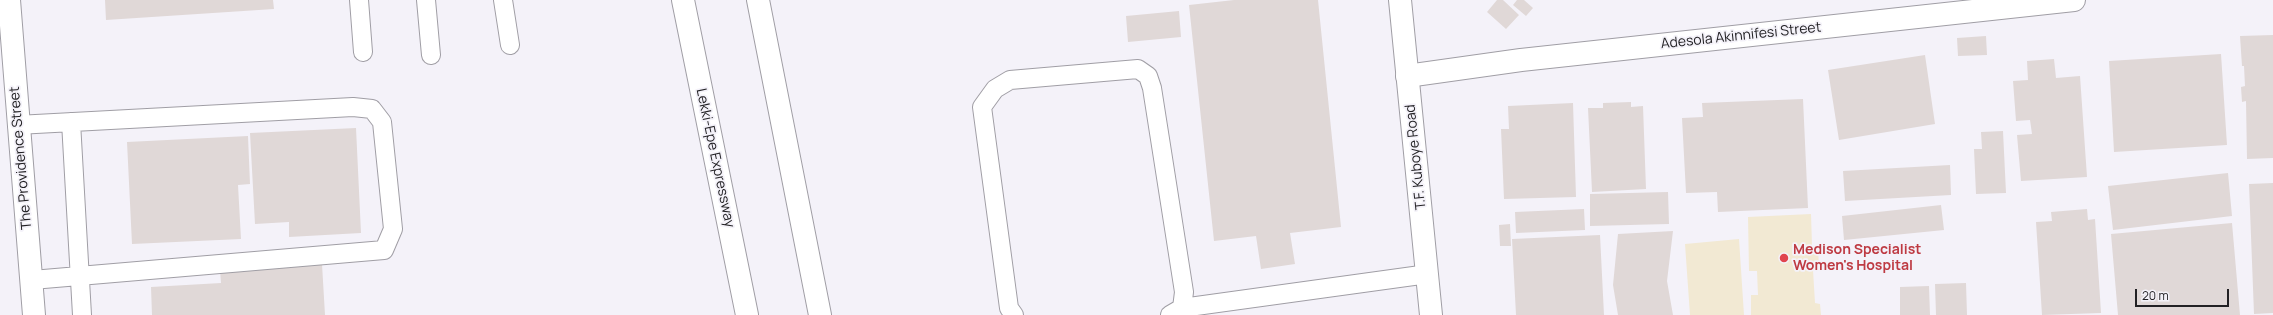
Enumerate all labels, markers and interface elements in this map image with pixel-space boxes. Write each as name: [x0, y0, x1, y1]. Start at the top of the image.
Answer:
street label: Adesola Akinnifesi Street: [1660, 19, 1822, 53]
street label: The Providence Street: [6, 86, 36, 230]
street label: Lekki-Epe Expressway: [692, 87, 738, 229]
street label: T.F. Kuboye Road: [1402, 103, 1430, 211]
place label: Medison Specialist Women's Hospital: [1793, 242, 1921, 274]
marker: Medison Specialist Women's Hospital: [1778, 252, 1790, 264]
scale bar: [2137, 281, 2231, 307]
text: 20 m: [2142, 287, 2169, 304]

